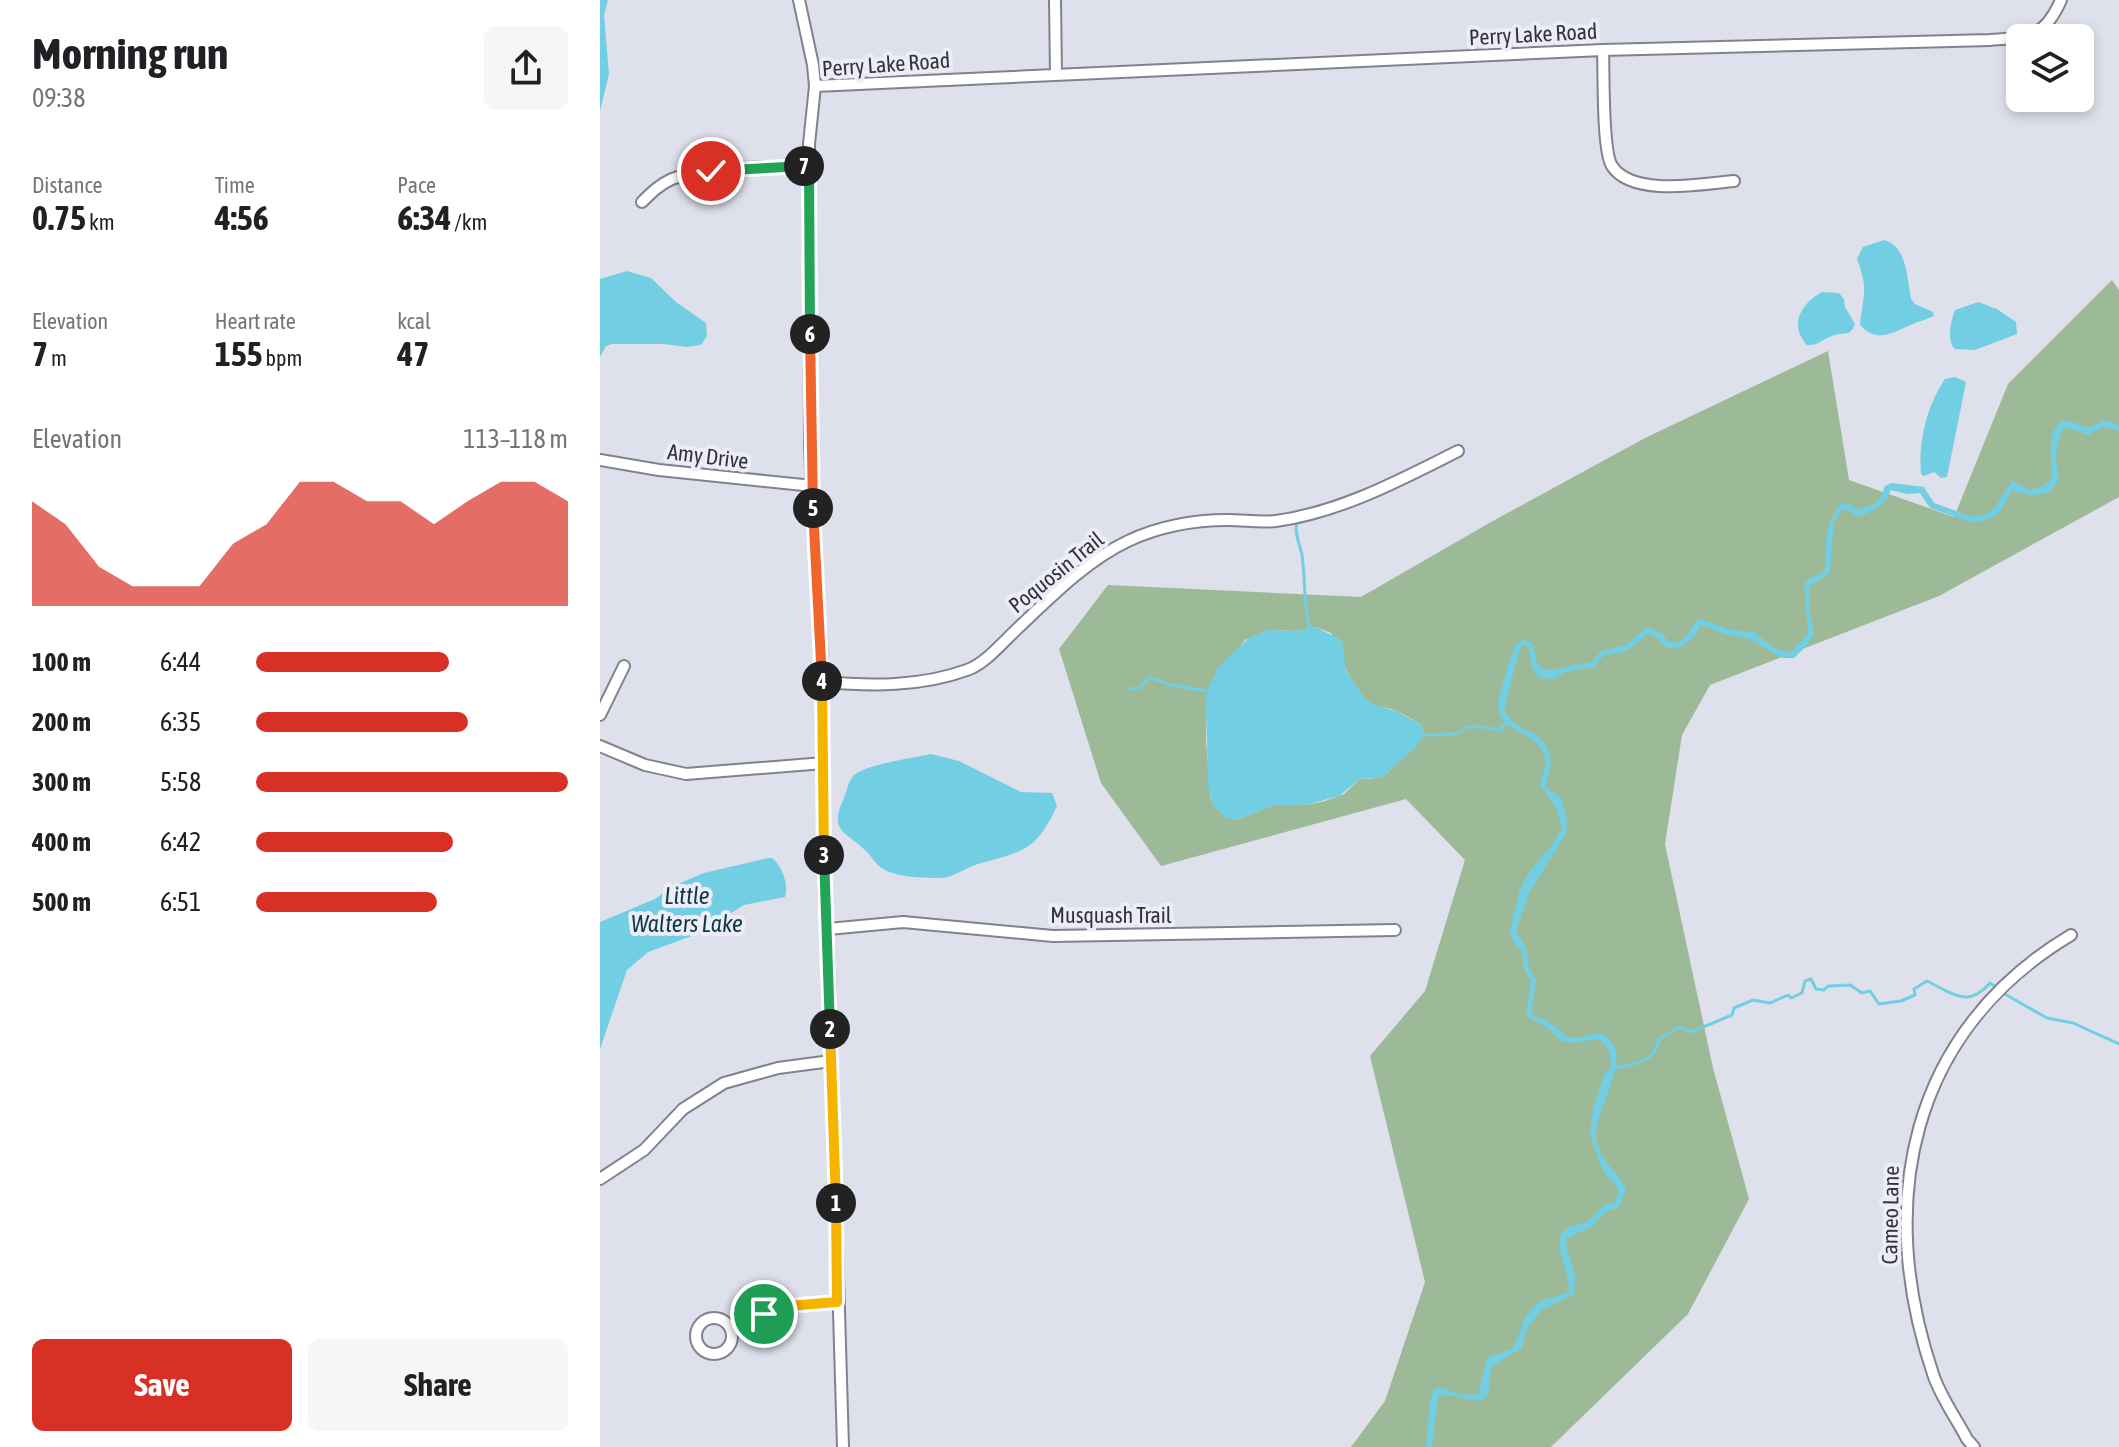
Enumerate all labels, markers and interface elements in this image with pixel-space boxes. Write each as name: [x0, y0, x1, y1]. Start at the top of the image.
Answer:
street label: Perry Lake Road: [1468, 18, 1598, 50]
map controls: [2006, 24, 2094, 112]
button: layers: [2006, 24, 2094, 112]
button: share: [484, 26, 568, 110]
text: Morning run: [32, 28, 228, 78]
street label: Perry Lake Road: [821, 47, 951, 81]
text: 09:38: [32, 83, 86, 113]
pin: [677, 137, 745, 205]
pin: 7: [784, 146, 824, 186]
icon: check: [689, 149, 733, 193]
text: 7: [799, 153, 809, 179]
text: Distance: [32, 172, 103, 198]
text: Time: [215, 172, 255, 198]
text: Pace: [397, 172, 436, 198]
text: 0.75: [32, 198, 86, 237]
text: 4:56: [215, 198, 269, 237]
text: 6:34: [397, 198, 451, 237]
text: km: [86, 209, 115, 235]
text: /km: [451, 209, 487, 235]
text: Elevation: [32, 308, 108, 334]
text: Heart rate: [215, 308, 296, 334]
text: kcal: [397, 308, 431, 334]
pin: 6: [790, 314, 830, 354]
text: 6: [805, 321, 815, 347]
text: 7: [32, 334, 48, 373]
text: 155: [215, 334, 263, 373]
text: 47: [397, 334, 429, 373]
text: m: [48, 345, 67, 371]
text: bpm: [263, 345, 302, 371]
text: Elevation: [32, 424, 122, 454]
text: 113–118 m: [463, 424, 568, 454]
street label: Amy Drive: [666, 438, 750, 474]
pin: 5: [793, 488, 833, 528]
text: 5: [808, 495, 818, 521]
street label: Poquosin Trail: [1003, 526, 1109, 618]
text: 100 m: [32, 647, 91, 677]
text: 6:44: [160, 647, 201, 677]
pin: 4: [802, 661, 842, 701]
text: 4: [817, 668, 827, 694]
text: 200 m: [32, 707, 91, 737]
text: 6:35: [160, 707, 201, 737]
text: 300 m: [32, 767, 91, 797]
text: 5:58: [160, 767, 201, 797]
text: 400 m: [32, 827, 91, 857]
text: 6:42: [160, 827, 201, 857]
pin: 3: [804, 835, 844, 875]
text: 3: [819, 842, 829, 868]
water label: Little Walters Lake: [631, 882, 743, 937]
text: 500 m: [32, 887, 91, 917]
text: 6:51: [160, 887, 201, 917]
street label: Musquash Trail: [1050, 902, 1172, 928]
pin: 2: [810, 1009, 850, 1049]
text: 2: [825, 1016, 835, 1042]
street label: Cameo Lane: [1876, 1165, 1904, 1265]
pin: 1: [816, 1183, 856, 1223]
text: 1: [831, 1190, 841, 1216]
pin: [730, 1280, 798, 1348]
icon: arrive: [742, 1292, 786, 1336]
button: Save: [32, 1339, 292, 1431]
button: Share: [308, 1339, 568, 1431]

